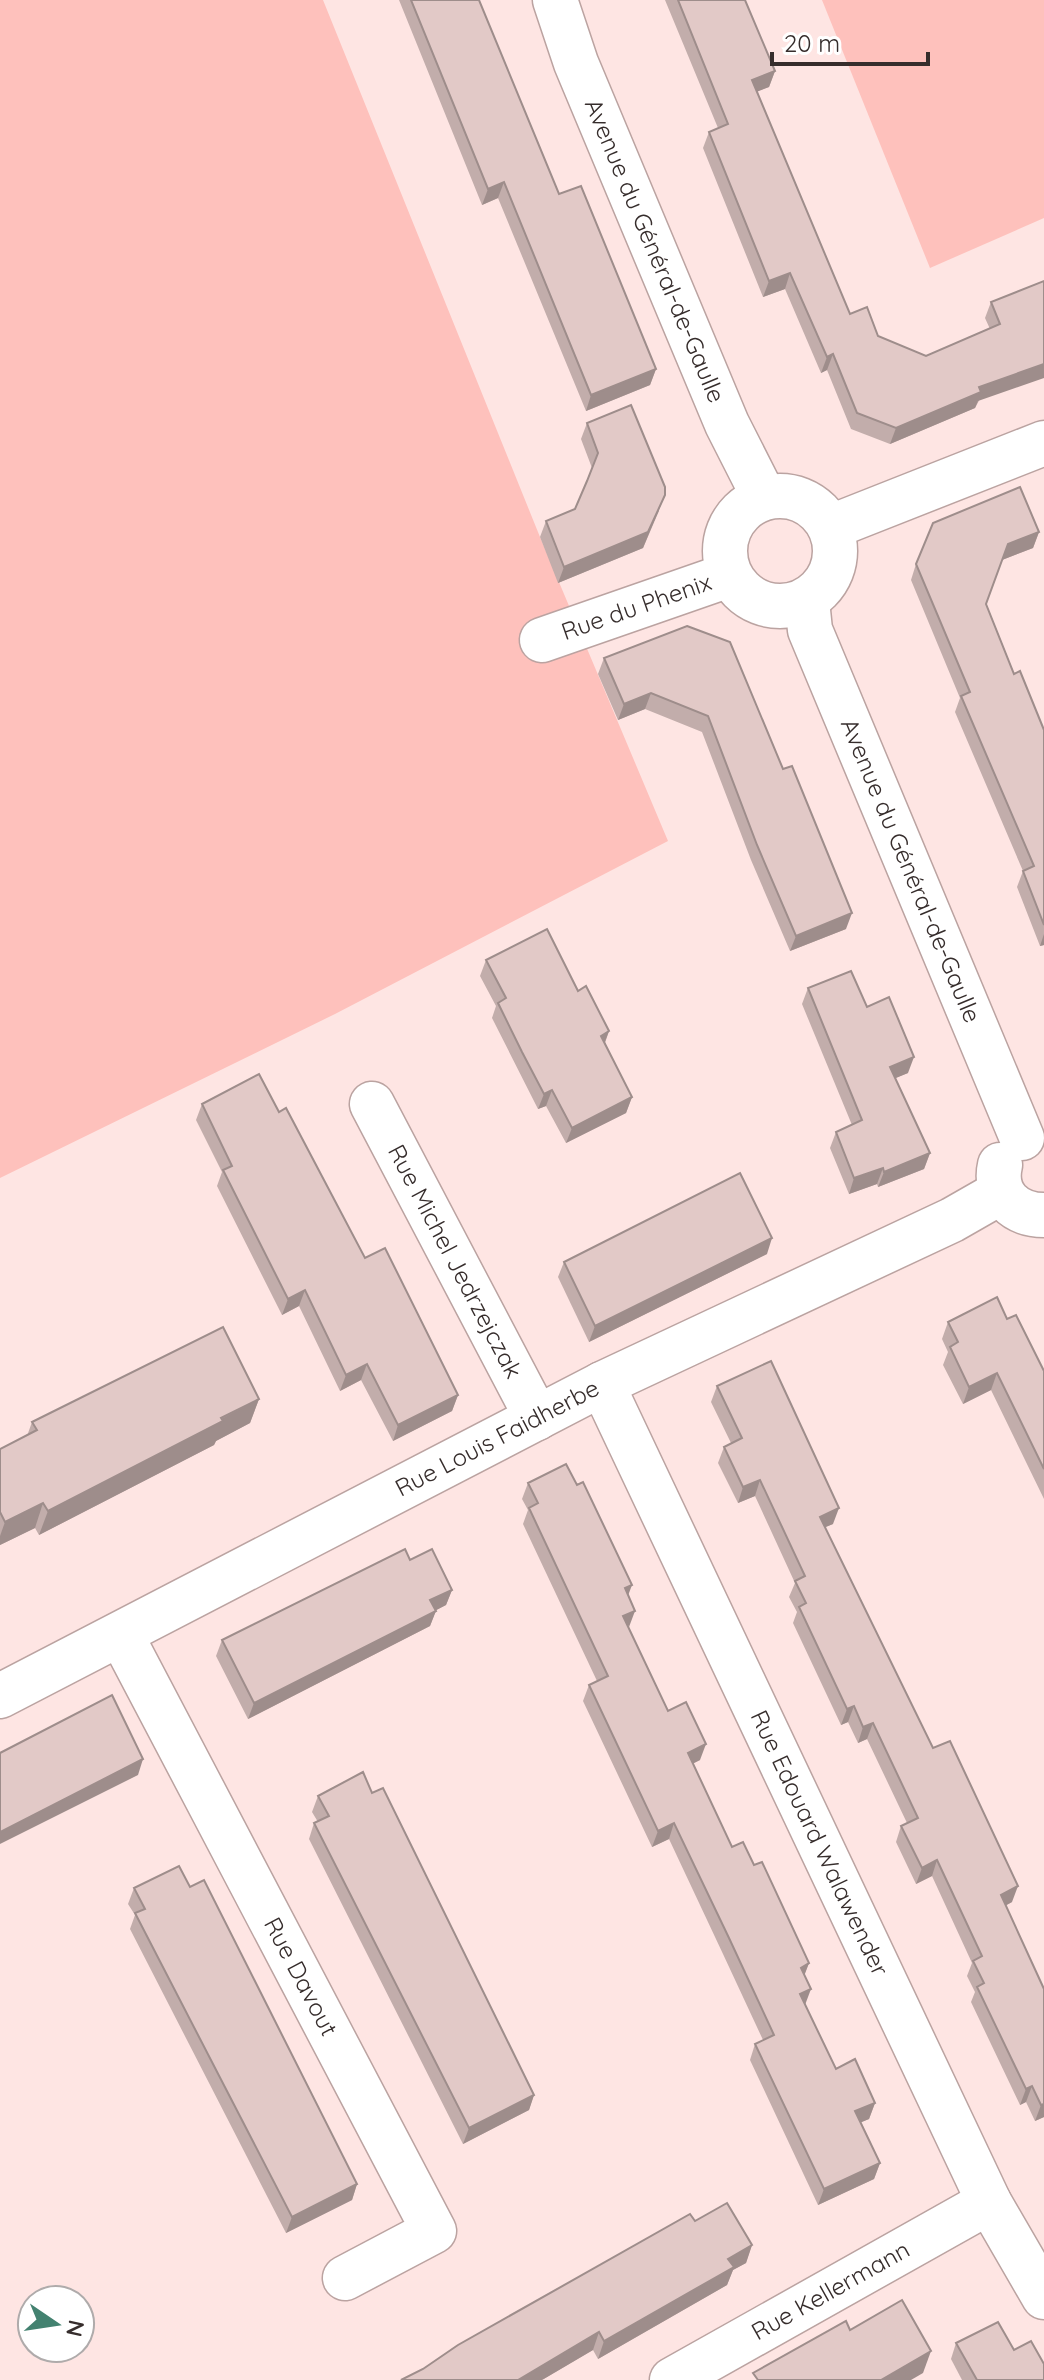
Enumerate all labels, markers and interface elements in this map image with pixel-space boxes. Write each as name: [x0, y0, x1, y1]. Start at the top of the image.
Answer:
scale bar: [772, 16, 928, 66]
text: 20 m: [784, 28, 840, 58]
street label: Avenue du Général-de-Gaulle: [579, 94, 732, 407]
street label: Rue du Phenix: [557, 566, 715, 646]
street label: Avenue du Général-de-Gaulle: [835, 714, 988, 1027]
street label: Rue Michel Jedrzejczak: [382, 1139, 529, 1383]
street label: Rue Louis Faidherbe: [390, 1372, 604, 1503]
street label: Rue Edouard Walawender: [744, 1705, 896, 1981]
street label: Rue Davout: [258, 1912, 345, 2041]
street label: Rue Kellermann: [746, 2234, 915, 2346]
north arrow: [16, 2284, 96, 2364]
text: N: [60, 2317, 91, 2340]

